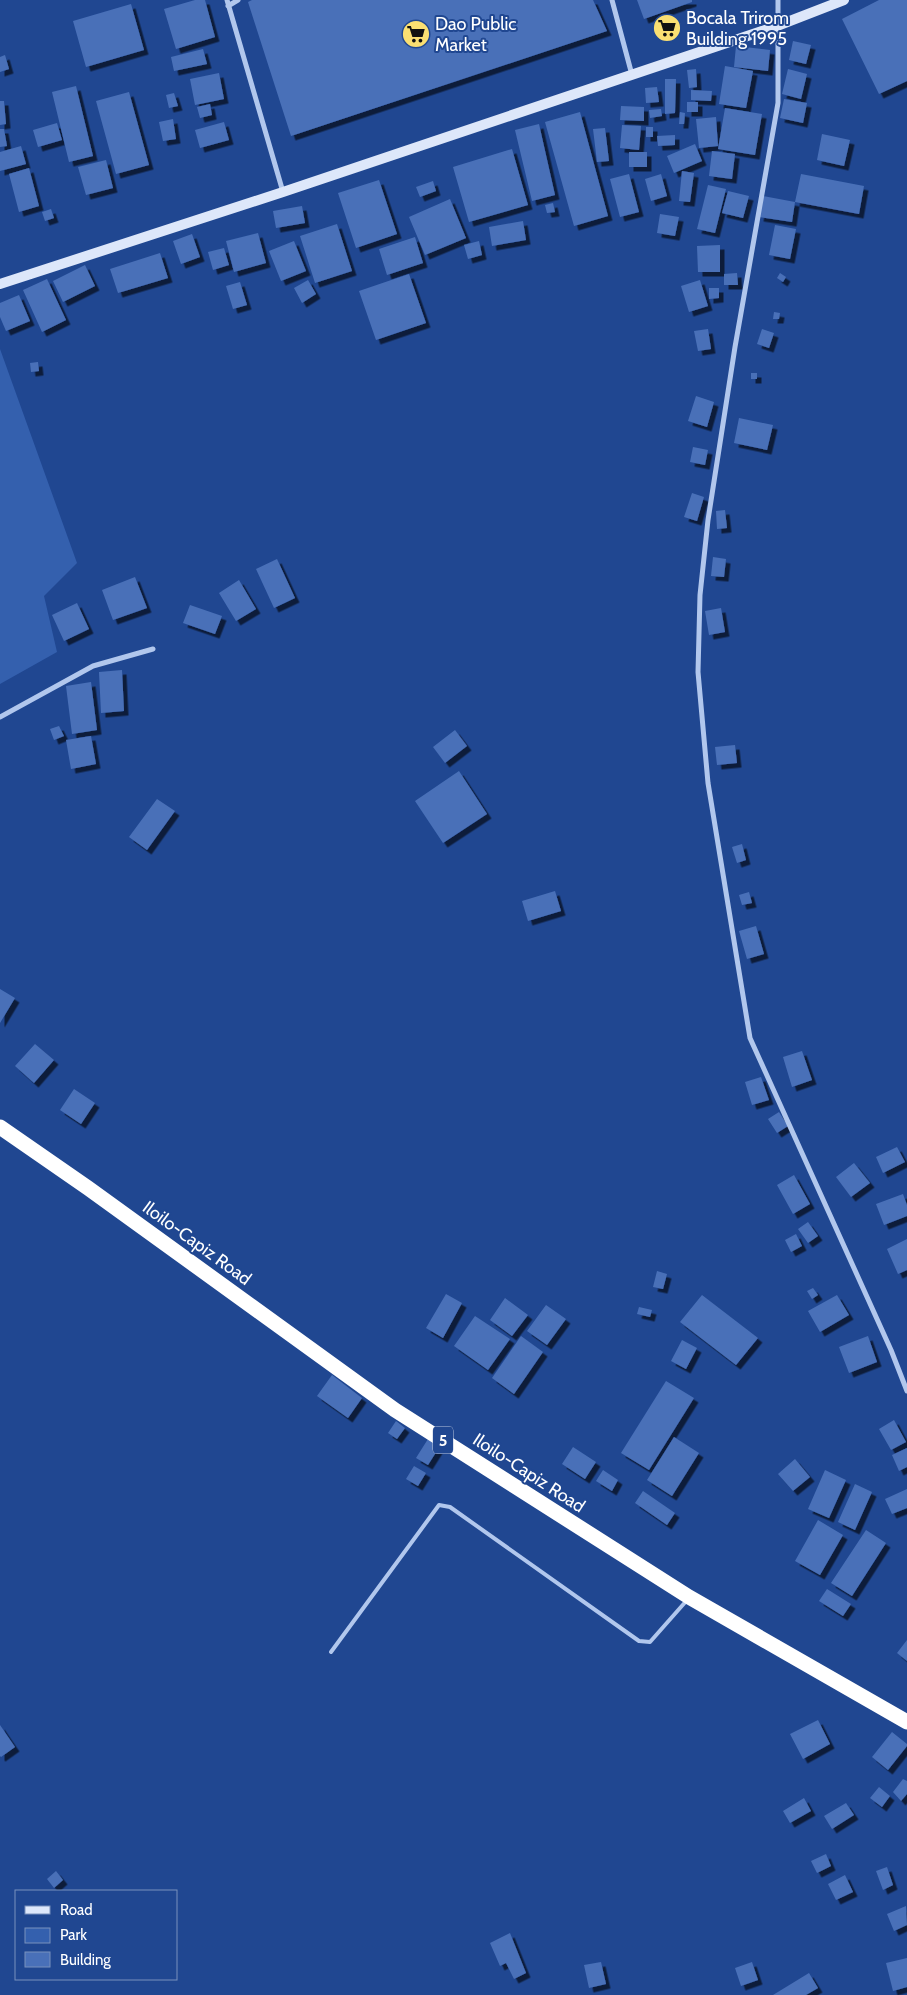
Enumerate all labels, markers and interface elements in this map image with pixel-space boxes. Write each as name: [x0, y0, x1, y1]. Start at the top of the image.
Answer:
place label: Bocala Trirom Building 1995: [686, 7, 789, 50]
place label: Dao Public Market: [435, 13, 516, 56]
supermarket icon: Bocala Trirom Building 1995: [652, 13, 682, 43]
supermarket icon: Dao Public Market: [401, 19, 431, 49]
street label: Iloilo-Capiz Road: [138, 1196, 256, 1290]
road number: 5: [433, 1426, 453, 1454]
street label: Iloilo-Capiz Road: [469, 1429, 589, 1517]
legend: [15, 1890, 178, 1980]
text: Road: [60, 1901, 93, 1919]
text: Park: [60, 1926, 87, 1944]
text: Building: [60, 1951, 111, 1969]

